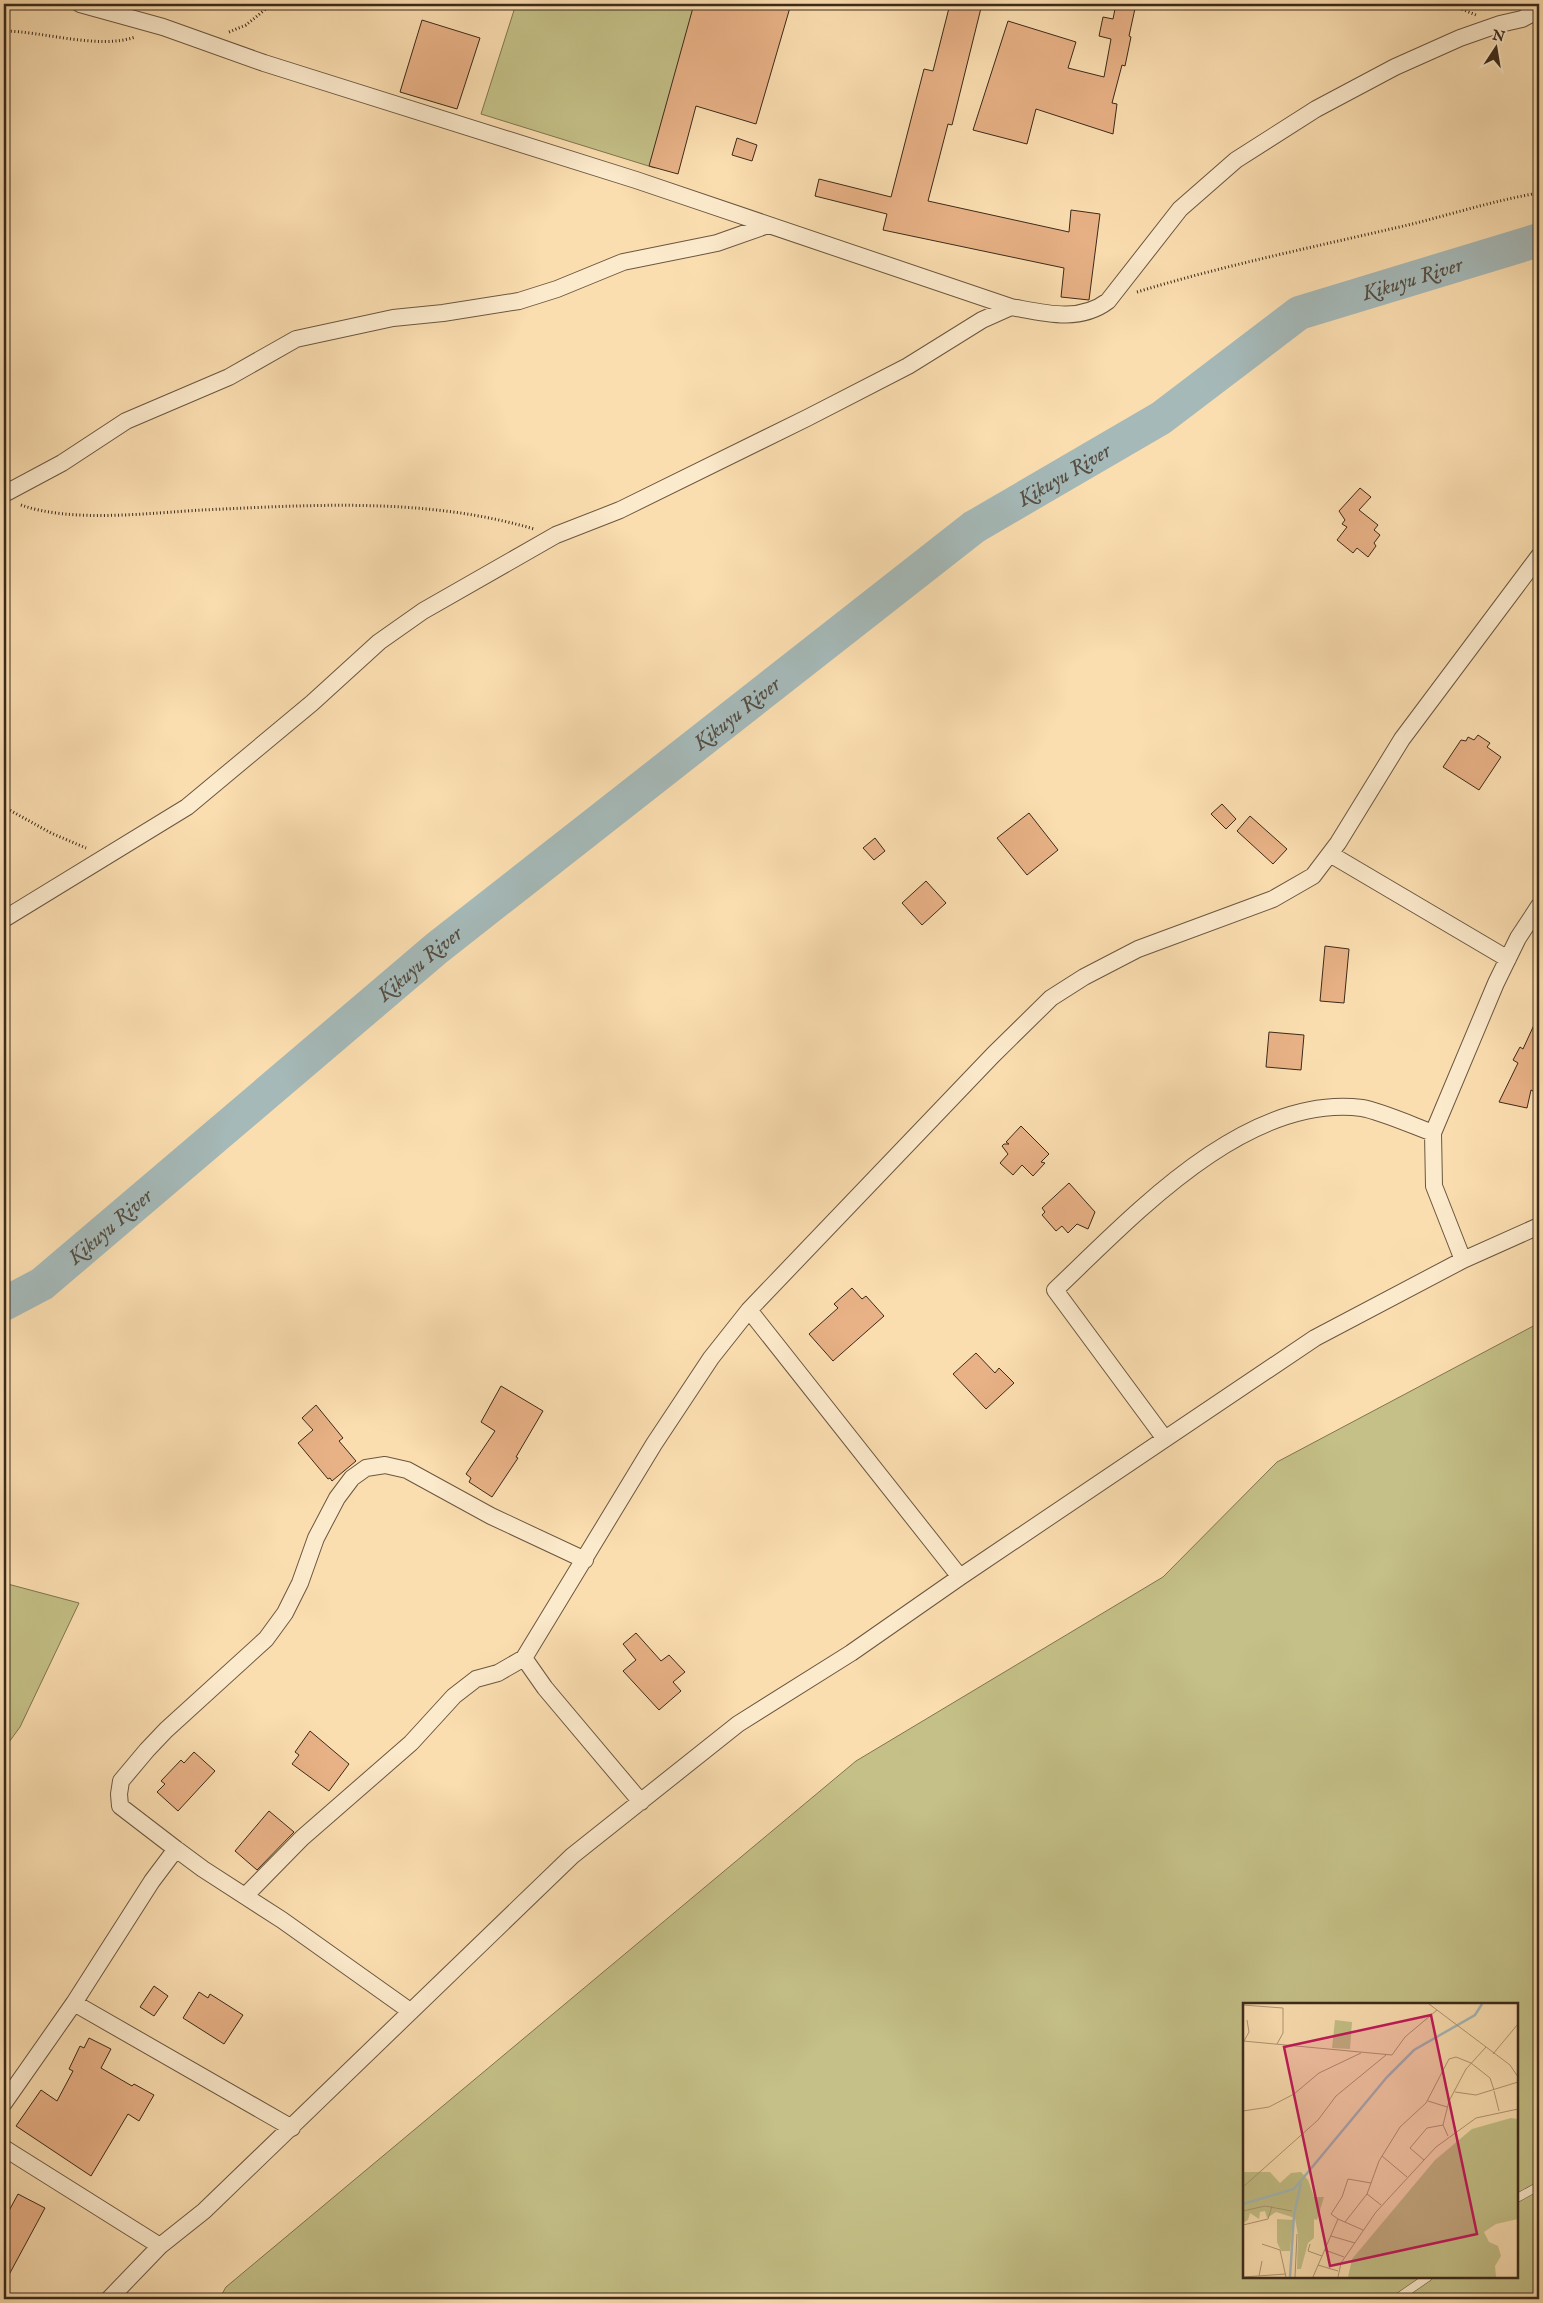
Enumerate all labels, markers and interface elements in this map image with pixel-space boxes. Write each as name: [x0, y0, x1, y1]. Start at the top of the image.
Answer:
north arrow: [1470, 22, 1520, 72]
text: N: [1490, 26, 1506, 46]
water label: Kikuyu River: [1358, 252, 1467, 308]
water label: Kikuyu River: [1012, 438, 1117, 514]
water label: Kikuyu River: [687, 671, 787, 758]
water label: Kikuyu River: [371, 921, 469, 1009]
water label: Kikuyu River: [62, 1183, 160, 1272]
inset map: [1243, 2003, 1518, 2278]

